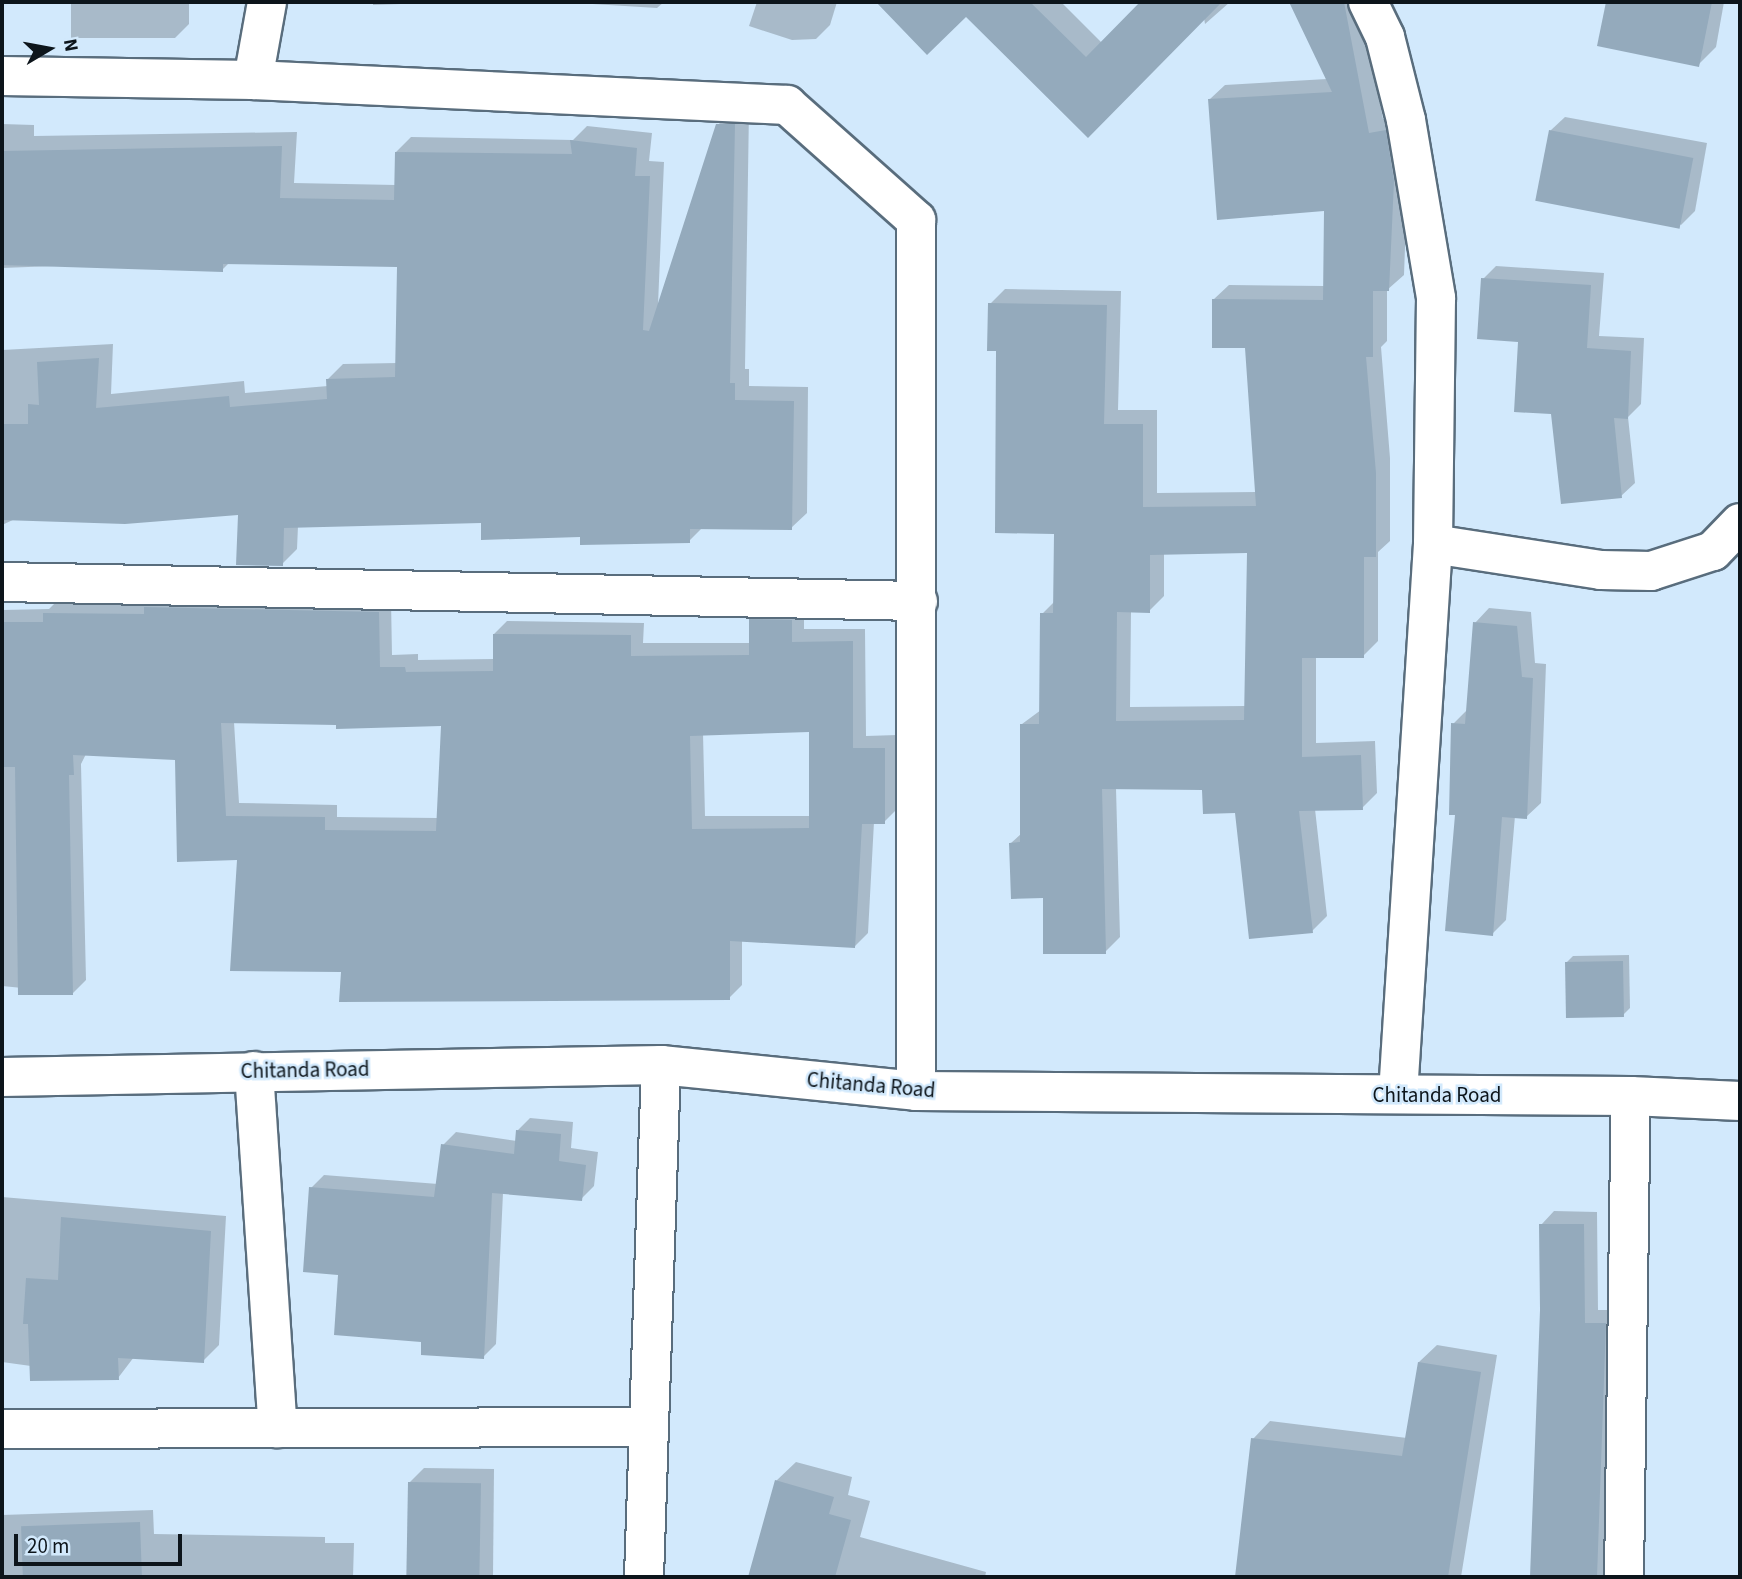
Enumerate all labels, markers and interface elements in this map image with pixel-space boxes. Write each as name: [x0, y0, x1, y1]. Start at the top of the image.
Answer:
north arrow: [14, 14, 84, 84]
text: N: [56, 37, 85, 54]
street label: Chitanda Road: [240, 1056, 370, 1084]
street label: Chitanda Road: [806, 1067, 936, 1103]
street label: Chitanda Road: [1373, 1082, 1501, 1108]
scale bar: [18, 1520, 186, 1564]
text: 20 m: [27, 1531, 69, 1561]

